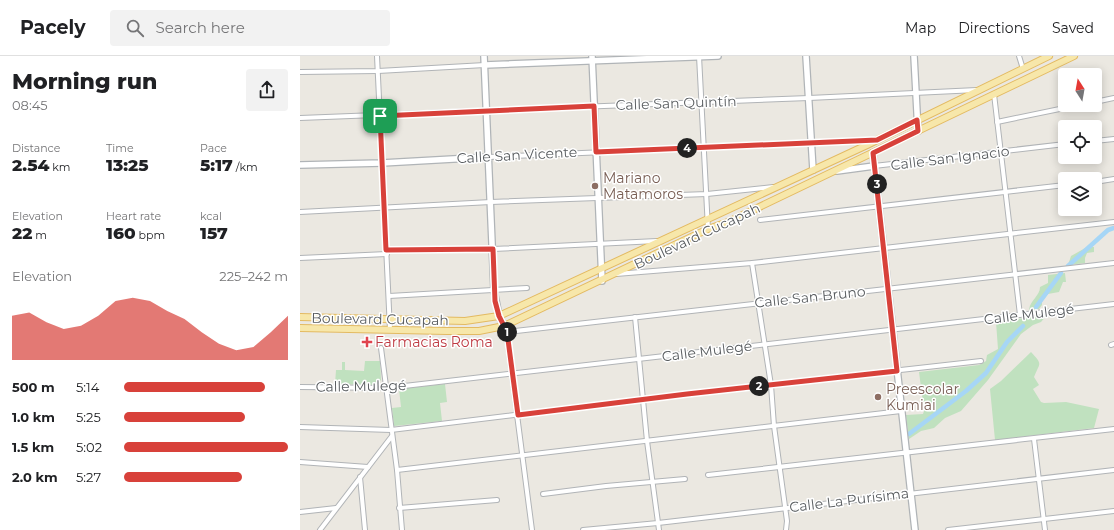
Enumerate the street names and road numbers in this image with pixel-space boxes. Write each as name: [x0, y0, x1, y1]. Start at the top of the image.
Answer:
street label: Calle San Quintín: [615, 92, 737, 114]
street label: Calle San Ignacio: [890, 142, 1011, 174]
street label: Calle San Vicente: [456, 143, 578, 167]
street label: Boulevard Cucapah: [631, 199, 763, 273]
street label: Calle San Bruno: [754, 282, 867, 312]
street label: Calle Mulegé: [983, 300, 1075, 328]
street label: Boulevard Cucapah: [311, 309, 449, 329]
street label: Calle Mulegé: [661, 337, 753, 365]
street label: Calle Mulegé: [315, 376, 407, 396]
street label: Calle La Purísima: [788, 484, 910, 516]

